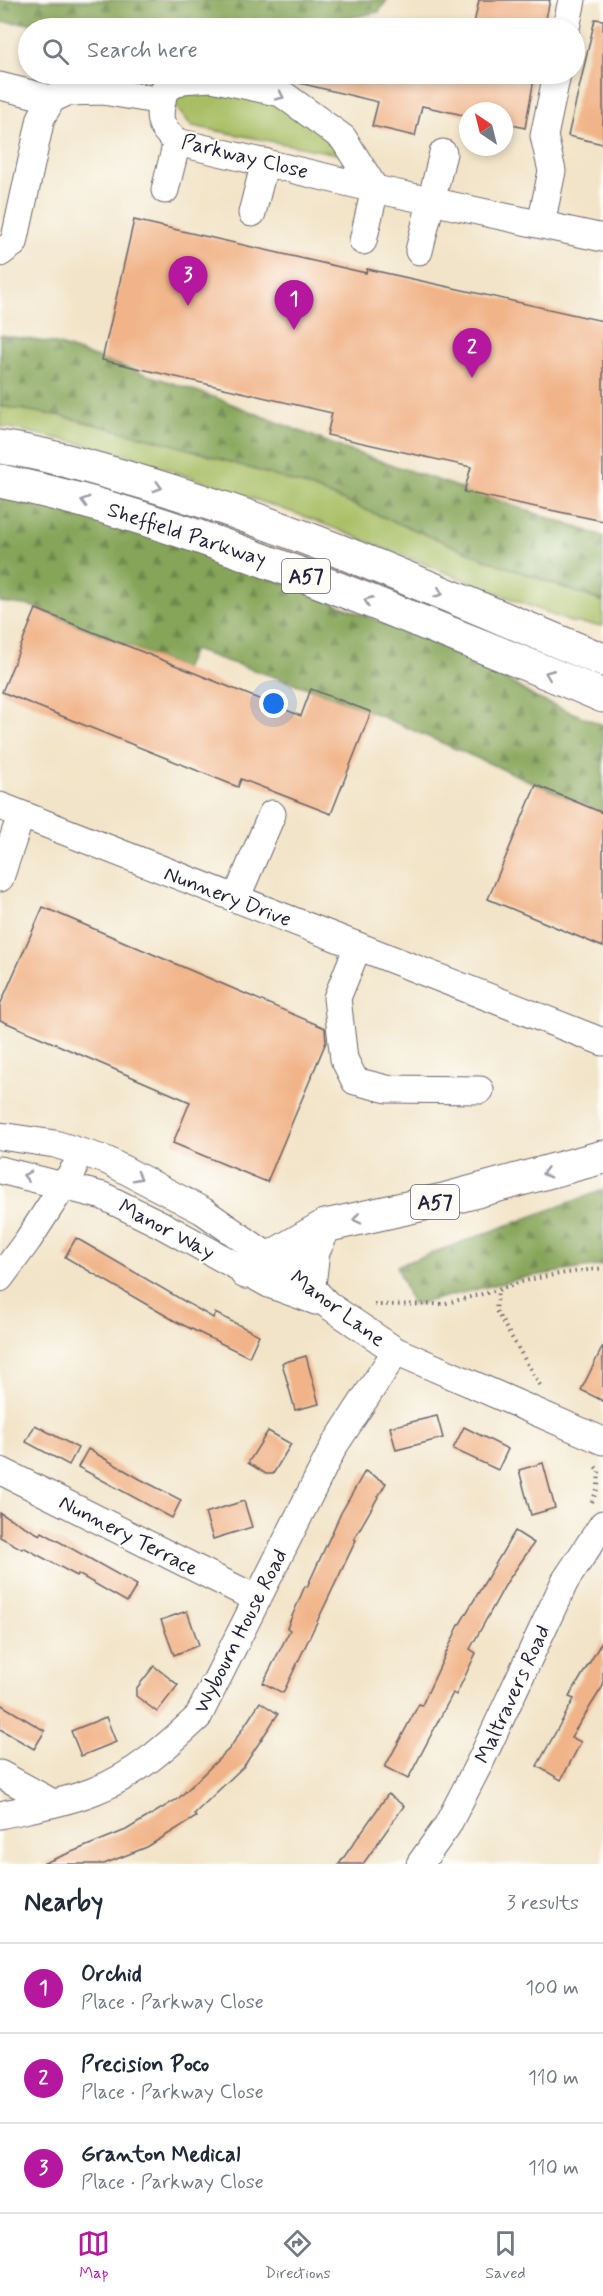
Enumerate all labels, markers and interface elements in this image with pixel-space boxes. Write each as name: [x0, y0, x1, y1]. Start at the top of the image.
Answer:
search box: [18, 18, 585, 84]
icon: search: [39, 35, 72, 68]
text: Search here: [87, 37, 198, 65]
one-way arrow: [274, 88, 285, 100]
north arrow: [459, 102, 513, 156]
street label: Parkway Close: [179, 128, 311, 186]
pin: 3: [168, 256, 207, 306]
pin: 1: [274, 280, 314, 330]
pin: 2: [452, 328, 492, 378]
one-way arrow: [153, 479, 163, 492]
one-way arrow: [80, 496, 91, 508]
street label: Sheffield Parkway: [104, 496, 270, 574]
road number: A57: [282, 559, 330, 593]
one-way arrow: [433, 586, 444, 598]
one-way arrow: [363, 596, 374, 608]
one-way arrow: [544, 669, 555, 681]
your location: [259, 689, 288, 718]
street label: Nunnery Drive: [160, 860, 295, 934]
one-way arrow: [542, 1165, 552, 1178]
one-way arrow: [22, 1170, 32, 1183]
one-way arrow: [131, 1170, 142, 1181]
road number: A57: [411, 1185, 459, 1219]
street label: Manor Way: [114, 1193, 220, 1267]
one-way arrow: [352, 1212, 362, 1225]
street label: Manor Lane: [284, 1264, 391, 1354]
street label: Nunnery Terrace: [54, 1489, 203, 1583]
street label: Wybourn House Road: [187, 1545, 294, 1718]
street label: Maltravers Road: [469, 1621, 557, 1768]
text: Nearby: [24, 1886, 103, 1920]
text: 3 results: [507, 1890, 579, 1917]
text: Orchid: [81, 1961, 142, 1989]
text: 1: [39, 1975, 48, 2002]
text: 100 m: [525, 1975, 579, 2002]
text: Place · Parkway Close: [81, 1989, 264, 2016]
text: Precision Poco: [81, 2051, 209, 2079]
text: 2: [39, 2065, 48, 2092]
text: 110 m: [528, 2065, 579, 2092]
text: Place · Parkway Close: [81, 2079, 264, 2106]
text: Granton Medical: [81, 2141, 240, 2169]
text: 3: [39, 2155, 48, 2182]
text: 110 m: [528, 2155, 579, 2182]
text: Place · Parkway Close: [81, 2169, 264, 2196]
tab: Map: [77, 2227, 110, 2284]
tab: Directions: [265, 2227, 331, 2284]
tab: Saved: [485, 2227, 526, 2284]

